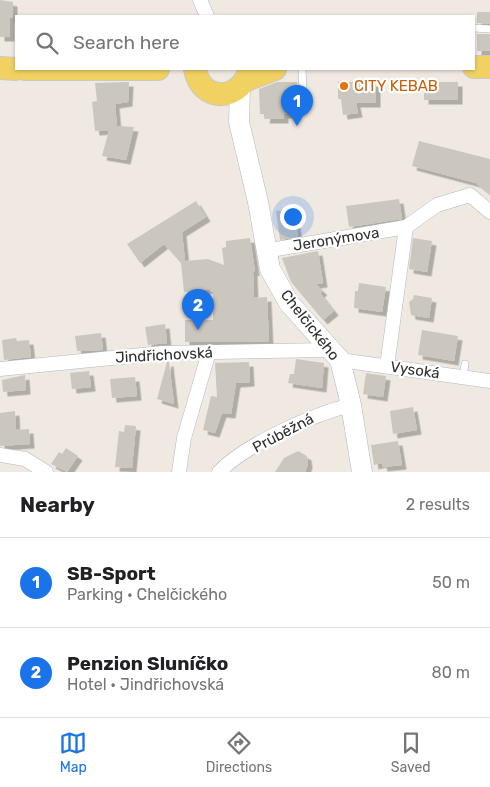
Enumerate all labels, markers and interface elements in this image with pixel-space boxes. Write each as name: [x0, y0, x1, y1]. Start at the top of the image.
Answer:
search box: [15, 15, 475, 70]
icon: search: [33, 29, 61, 57]
text: Search here: [73, 31, 180, 54]
place label: CITY KEBAB: [354, 77, 438, 95]
marker: CITY KEBAB: [338, 80, 350, 92]
pin: 1: [281, 85, 313, 126]
your location: [280, 204, 306, 230]
street label: Jeronýmova: [292, 223, 380, 255]
street label: Chelčického: [277, 286, 343, 364]
pin: 2: [182, 289, 214, 330]
street label: Jindřichovská: [115, 343, 213, 367]
street label: Vysoká: [389, 358, 441, 382]
street label: Průběžná: [249, 409, 317, 457]
text: Nearby: [20, 492, 95, 517]
text: 2 results: [406, 495, 470, 514]
text: SB-Sport: [67, 562, 156, 585]
text: 1: [32, 573, 40, 592]
text: 50 m: [432, 573, 470, 592]
text: Parking · Chelčického: [67, 585, 227, 604]
text: Penzion Sluníčko: [67, 652, 228, 675]
text: 2: [31, 663, 41, 682]
text: 80 m: [432, 663, 470, 682]
text: Hotel · Jindřichovská: [67, 675, 224, 694]
tab: Map: [59, 729, 87, 776]
tab: Directions: [206, 729, 272, 776]
tab: Saved: [391, 729, 431, 776]

